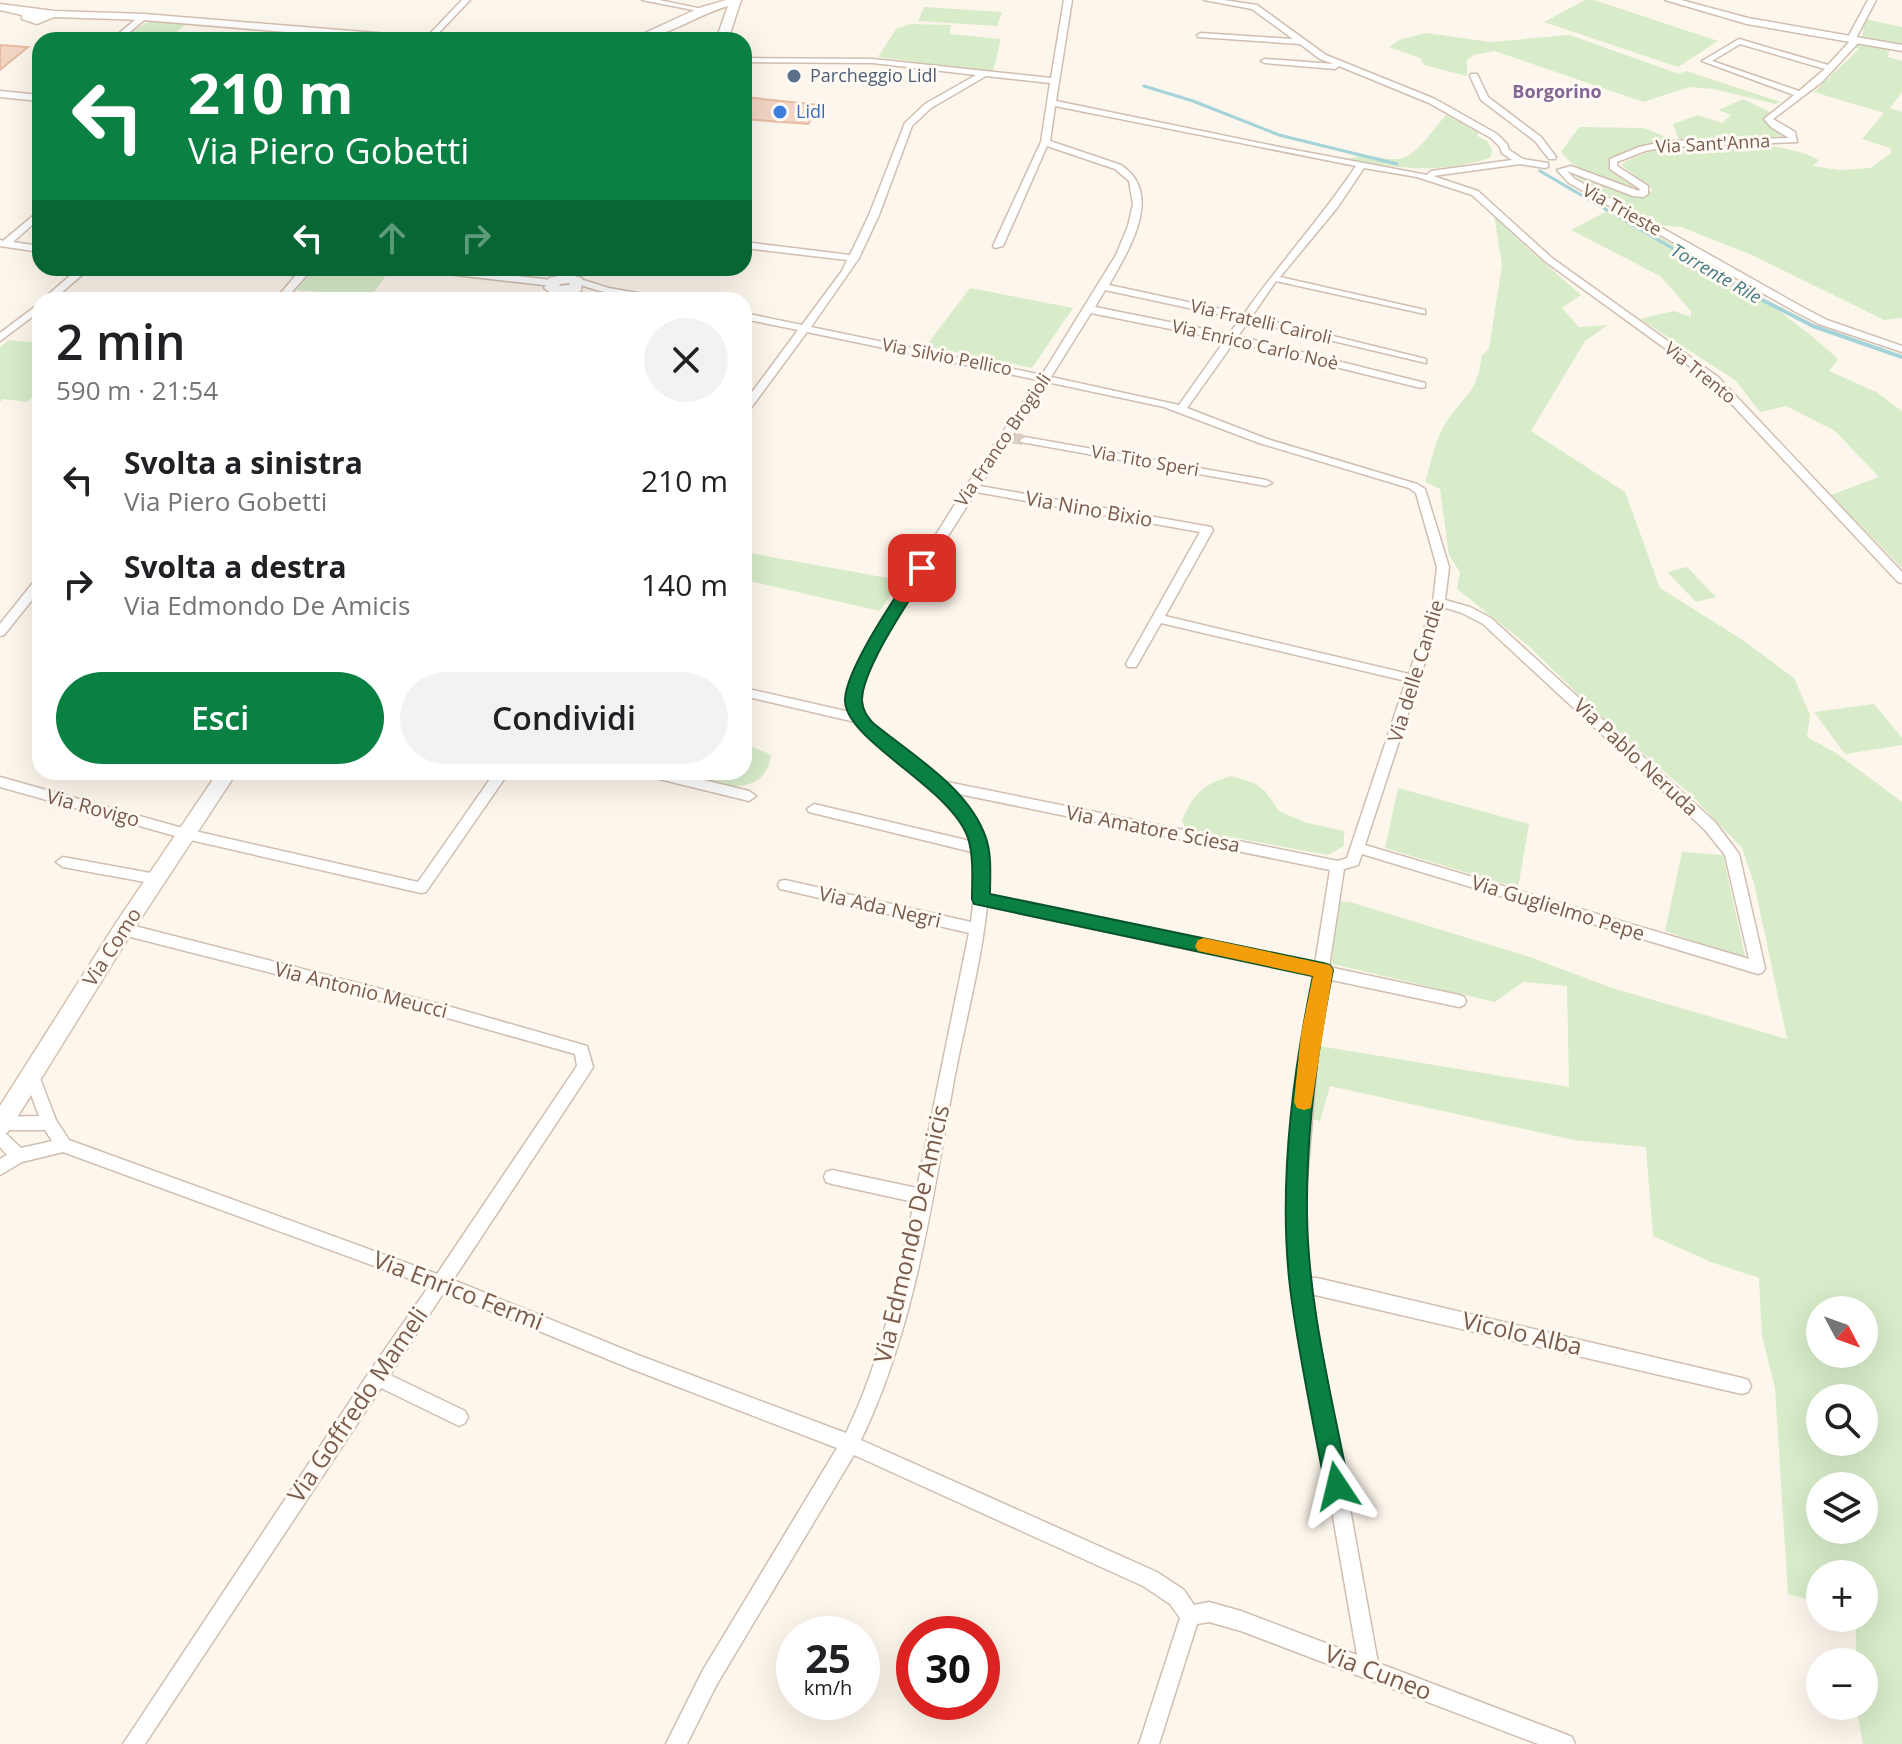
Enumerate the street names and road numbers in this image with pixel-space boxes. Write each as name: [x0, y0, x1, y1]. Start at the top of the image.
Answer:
street label: Via Sant'Anna: [1655, 128, 1771, 158]
street label: Via Trieste: [1579, 178, 1666, 241]
street label: Via Fratelli Cairoli: [1188, 293, 1334, 349]
street label: Via Enrico Carlo Noè: [1170, 313, 1341, 375]
street label: Via Silvio Pellico: [880, 332, 1014, 380]
street label: Via Trento: [1660, 336, 1741, 408]
street label: Via Franco Brogioli: [949, 368, 1056, 511]
street label: Via Tito Speri: [1089, 439, 1201, 481]
street label: Via Nino Bixio: [1024, 484, 1155, 533]
street label: Via delle Candie: [1381, 596, 1450, 745]
street label: Via Pablo Neruda: [1568, 692, 1704, 821]
street label: Via Rovigo: [43, 782, 143, 833]
street label: Via Amatore Sciesa: [1064, 798, 1242, 859]
street label: Via Guglielmo Pepe: [1468, 868, 1648, 947]
street label: Via Ada Negri: [816, 879, 944, 934]
street label: Via Como: [76, 902, 147, 991]
street label: Via Antonio Meucci: [272, 955, 451, 1024]
street label: Via Edmondo De Amicis: [865, 1101, 956, 1366]
street label: Via Enrico Fermi: [369, 1242, 548, 1337]
street label: Via Goffredo Mameli: [279, 1300, 435, 1508]
street label: Vicolo Alba: [1459, 1303, 1586, 1362]
street label: Via Cuneo: [1320, 1636, 1437, 1707]

